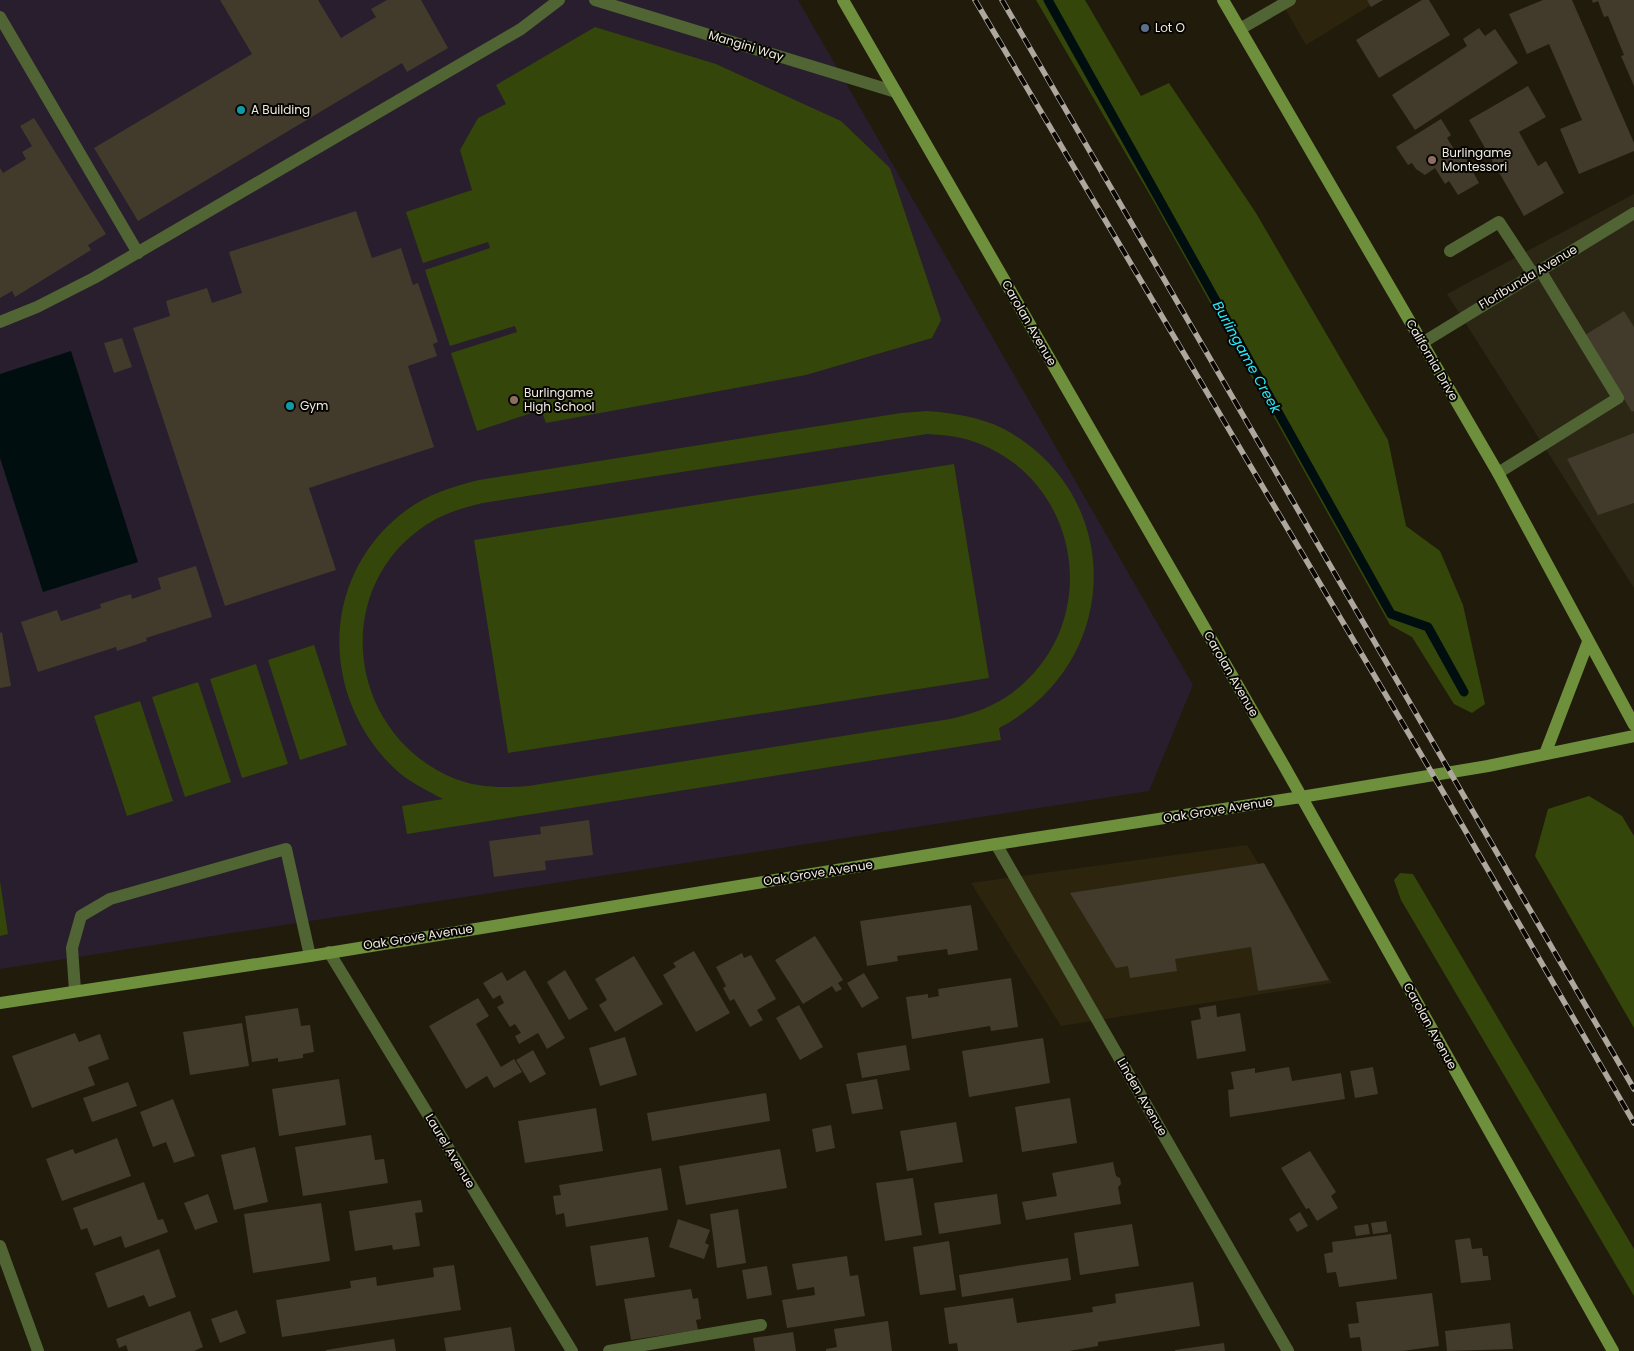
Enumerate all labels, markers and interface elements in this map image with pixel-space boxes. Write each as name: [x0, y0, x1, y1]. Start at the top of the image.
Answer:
place label: Lot O: [1155, 19, 1185, 36]
marker: Lot O: [1139, 22, 1151, 34]
street label: Mangini Way: [707, 26, 786, 65]
place label: A Building: [251, 101, 310, 118]
marker: A Building: [235, 104, 247, 116]
place label: Burlingame Montessori: [1442, 144, 1511, 175]
marker: Burlingame Montessori: [1426, 154, 1438, 166]
street label: Floribunda Avenue: [1475, 240, 1580, 313]
street label: Carolan Avenue: [998, 277, 1061, 369]
water label: Burlingame Creek: [1208, 297, 1287, 417]
street label: California Drive: [1402, 316, 1463, 404]
place label: Burlingame High School: [524, 384, 595, 415]
marker: Burlingame High School: [508, 394, 520, 406]
place label: Gym: [300, 397, 328, 414]
marker: Gym: [284, 400, 296, 412]
street label: Carolan Avenue: [1200, 628, 1263, 720]
street label: Oak Grove Avenue: [1162, 792, 1274, 827]
street label: Oak Grove Avenue: [762, 855, 874, 890]
street label: Oak Grove Avenue: [362, 919, 474, 954]
street label: Carolan Avenue: [1400, 979, 1461, 1072]
street label: Linden Avenue: [1113, 1055, 1172, 1139]
street label: Laurel Avenue: [421, 1110, 479, 1191]

